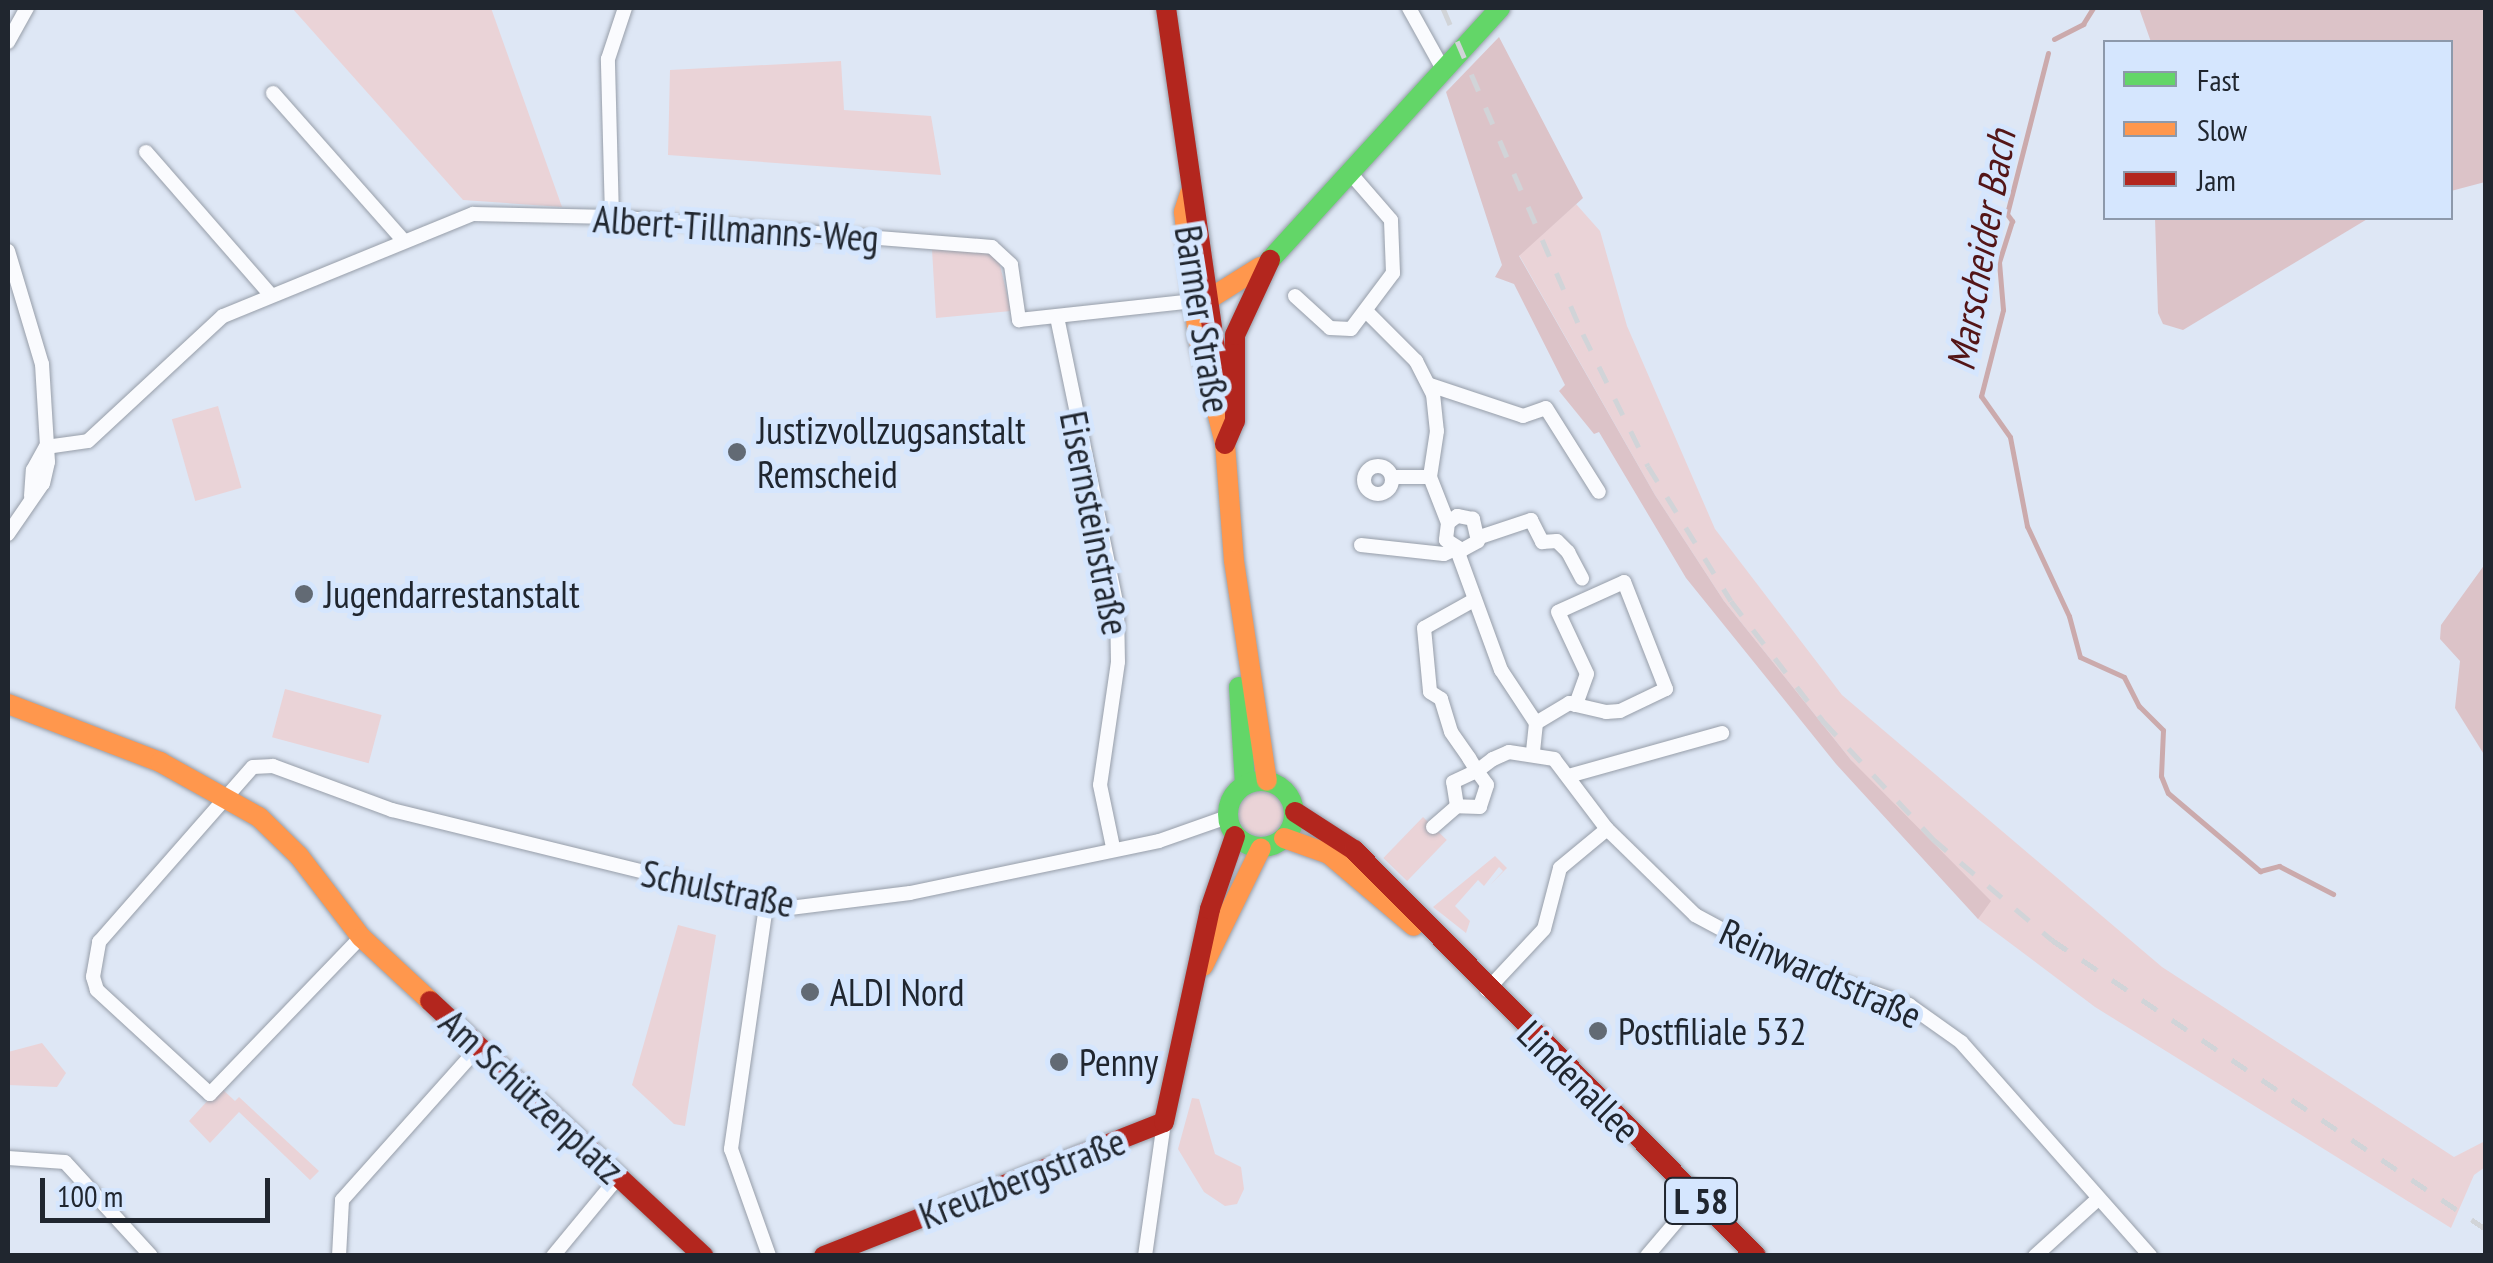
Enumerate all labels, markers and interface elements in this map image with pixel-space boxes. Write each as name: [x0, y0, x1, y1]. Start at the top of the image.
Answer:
legend: [2103, 40, 2453, 220]
text: Fast: [2197, 60, 2240, 99]
text: Slow: [2197, 110, 2247, 149]
water label: Marscheider Bach: [1935, 126, 2025, 374]
text: Jam: [2197, 160, 2236, 199]
street label: Albert-Tillmanns-Weg: [592, 195, 880, 261]
street label: Barmer Straße: [1166, 222, 1240, 416]
place label: Justizvollzugsanstalt Remscheid: [757, 407, 1026, 496]
street label: Eisernsteinstraße: [1051, 407, 1139, 639]
marker: Justizvollzugsanstalt Remscheid: [726, 441, 748, 463]
place label: Jugendarrestanstalt: [324, 571, 580, 617]
marker: Jugendarrestanstalt: [293, 583, 315, 605]
street label: Schulstraße: [637, 850, 799, 926]
street label: Reinwardtstraße: [1713, 908, 1929, 1038]
place label: ALDI Nord: [830, 969, 964, 1015]
marker: ALDI Nord: [799, 981, 821, 1003]
street label: Am Schützenplatz: [431, 999, 633, 1193]
place label: Postfiliale 532: [1618, 1008, 1807, 1054]
street label: Lindenallee: [1509, 1011, 1649, 1151]
marker: Postfiliale 532: [1587, 1020, 1609, 1042]
place label: Penny: [1079, 1039, 1158, 1085]
marker: Penny: [1048, 1051, 1070, 1073]
street label: Kreuzbergstraße: [913, 1118, 1131, 1238]
scale bar: [45, 1158, 275, 1220]
road number: L 58: [1661, 1171, 1741, 1231]
text: 100 m: [57, 1176, 123, 1215]

